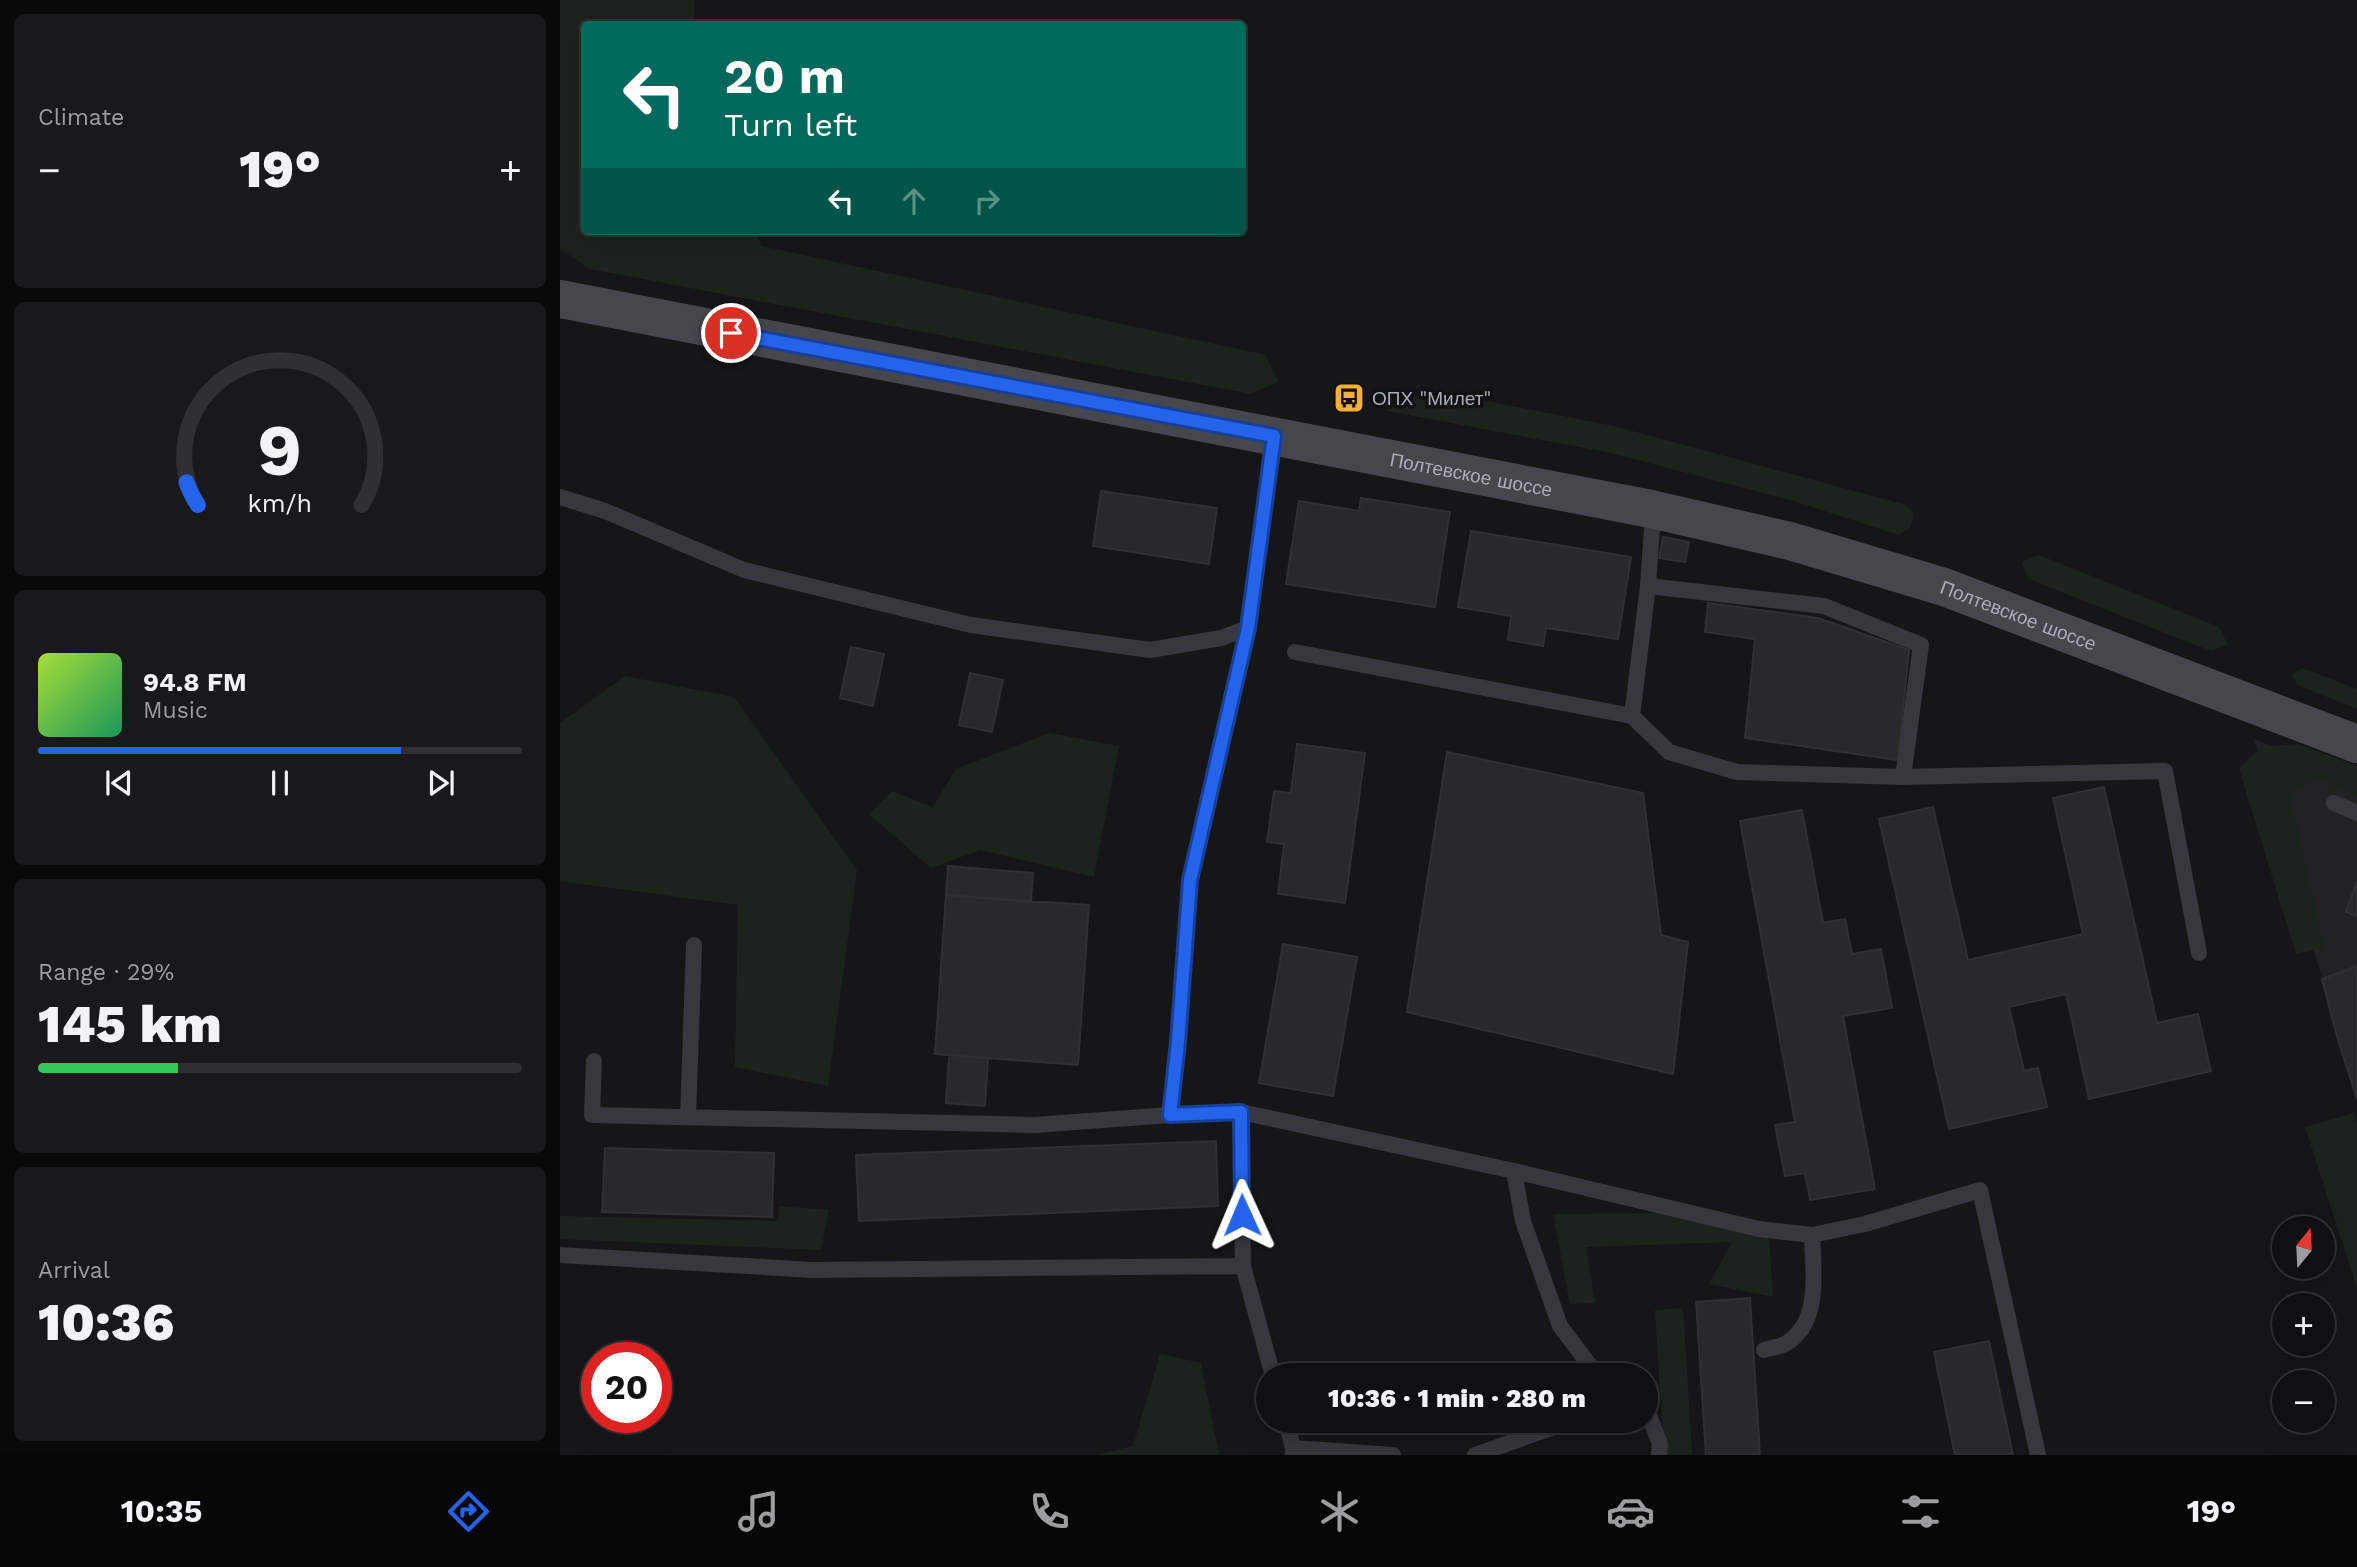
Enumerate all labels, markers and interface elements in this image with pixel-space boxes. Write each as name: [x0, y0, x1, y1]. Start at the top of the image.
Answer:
text: 20 m: [724, 47, 845, 105]
icon: left: [609, 49, 700, 140]
text: Climate: [38, 104, 124, 131]
text: Turn left: [724, 106, 857, 144]
text: 19°: [239, 139, 321, 200]
text: −: [38, 148, 61, 192]
text: +: [499, 148, 522, 192]
icon: left: [822, 182, 860, 220]
icon: ahead: [895, 182, 933, 220]
icon: right: [968, 182, 1006, 220]
pin: [701, 303, 761, 363]
icon: arrive: [712, 314, 750, 352]
bus stop icon: ОПХ "Милет": [1332, 381, 1366, 415]
place label: ОПХ "Милет": [1372, 387, 1491, 410]
text: 9: [258, 408, 302, 494]
street label: Полтевское шоссе: [1388, 448, 1554, 502]
text: km/h: [248, 489, 312, 518]
street label: Полтевское шоссе: [1937, 576, 2099, 656]
text: 94.8 FM: [143, 667, 247, 697]
text: Music: [143, 697, 208, 724]
icon: previous: [100, 764, 138, 802]
icon: pause: [261, 764, 299, 802]
icon: next: [422, 764, 460, 802]
text: Range · 29%: [38, 959, 174, 986]
text: 145 km: [38, 994, 222, 1055]
position arrow: [1205, 1178, 1279, 1252]
north arrow: [2272, 1216, 2334, 1279]
map controls: [2272, 1216, 2335, 1433]
text: Arrival: [38, 1257, 110, 1284]
text: 10:36: [38, 1292, 174, 1353]
button: +: [2272, 1293, 2335, 1356]
speed limit sign: 20: [581, 1342, 672, 1433]
button: −: [2272, 1370, 2335, 1433]
text: 10:36 · 1 min · 280 m: [1328, 1383, 1586, 1413]
icon: directions: [444, 1487, 493, 1536]
icon: music: [734, 1487, 783, 1536]
icon: phone: [1025, 1487, 1074, 1536]
icon: climate: [1315, 1487, 1364, 1536]
icon: car: [1606, 1487, 1655, 1536]
icon: filters: [1896, 1487, 1945, 1536]
text: 10:35: [121, 1492, 202, 1530]
text: 19°: [2187, 1492, 2236, 1530]

